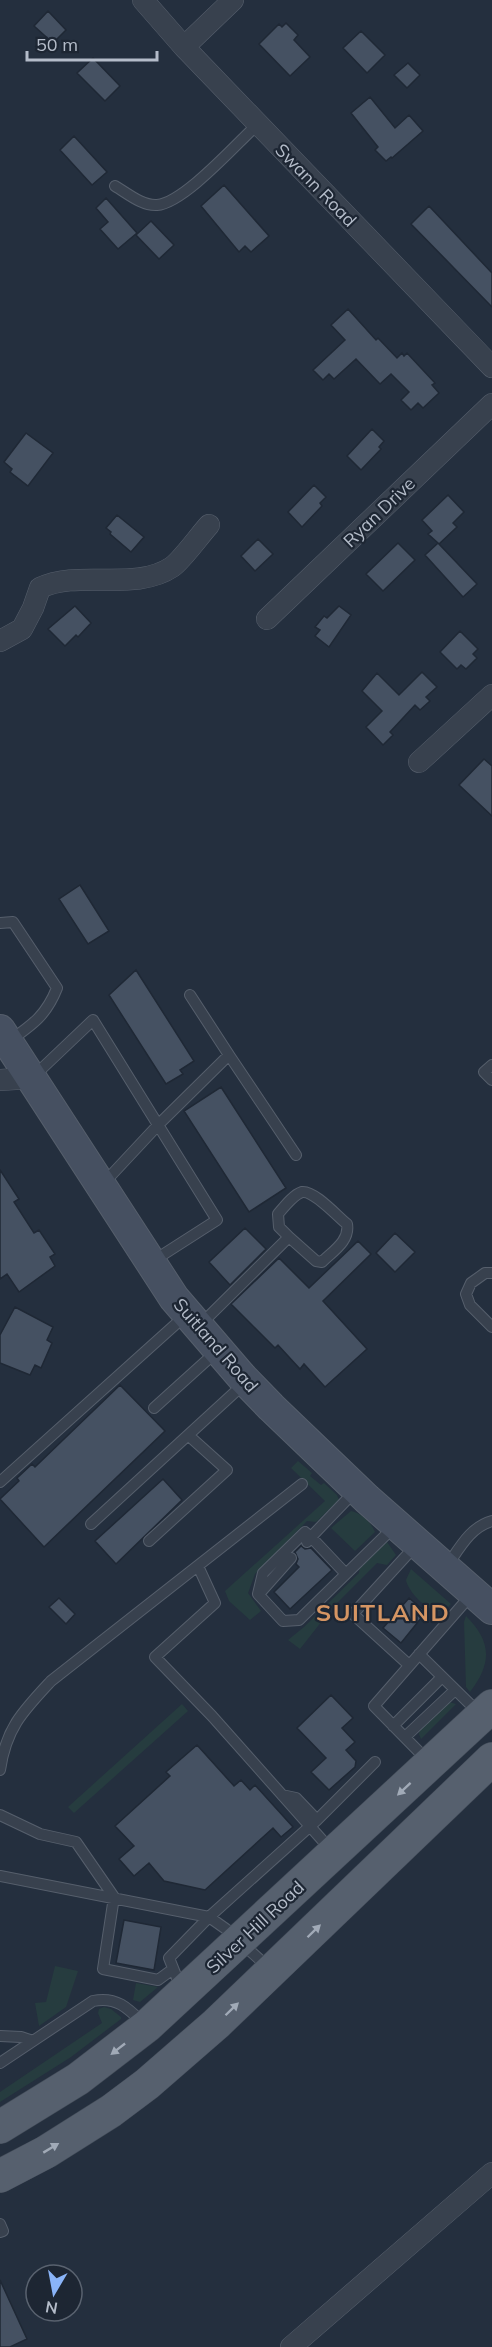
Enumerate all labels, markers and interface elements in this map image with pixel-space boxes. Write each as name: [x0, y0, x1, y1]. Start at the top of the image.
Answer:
scale bar: [27, 24, 158, 62]
text: 50 m: [36, 33, 78, 56]
street label: Swann Road: [270, 138, 362, 232]
street label: Ryan Drive: [338, 472, 420, 552]
street label: Suitland Road: [169, 1293, 263, 1397]
district label: SUITLAND: [316, 1597, 450, 1627]
one-way arrow: [396, 1782, 411, 1796]
street label: Silver Hill Road: [201, 1876, 309, 1978]
one-way arrow: [307, 1924, 321, 1938]
one-way arrow: [224, 2002, 239, 2016]
one-way arrow: [110, 2043, 125, 2055]
one-way arrow: [43, 2143, 59, 2154]
north arrow: [24, 2263, 84, 2323]
text: N: [44, 2297, 59, 2319]

